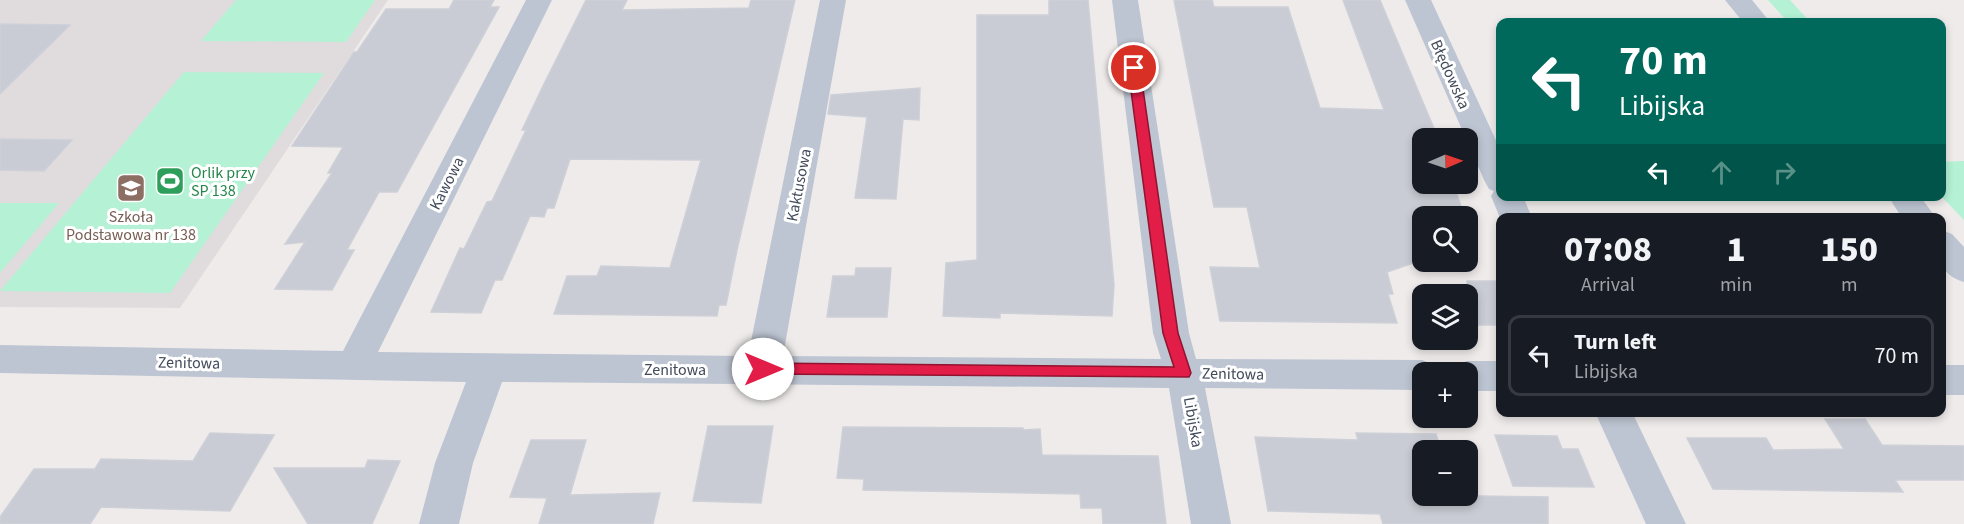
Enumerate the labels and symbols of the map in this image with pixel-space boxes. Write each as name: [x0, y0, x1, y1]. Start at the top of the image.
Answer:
street label: Błędowska: [1425, 36, 1475, 113]
pin: [1108, 42, 1159, 93]
north arrow: [1412, 128, 1478, 194]
street label: Kaktusowa: [781, 147, 817, 223]
street label: Kawowa: [424, 153, 470, 214]
place label: Orlik przy SP 138: [191, 162, 255, 202]
sports icon: Orlik przy SP 138: [154, 165, 186, 197]
school or university icon: Szkoła Podstawowa nr 138: [115, 172, 147, 204]
place label: Szkoła Podstawowa nr 138: [66, 206, 196, 246]
position arrow: [731, 337, 795, 401]
street label: Zenitowa: [158, 351, 220, 375]
street label: Zenitowa: [644, 359, 706, 381]
street label: Zenitowa: [1202, 362, 1264, 386]
street label: Libijska: [1178, 395, 1208, 449]

